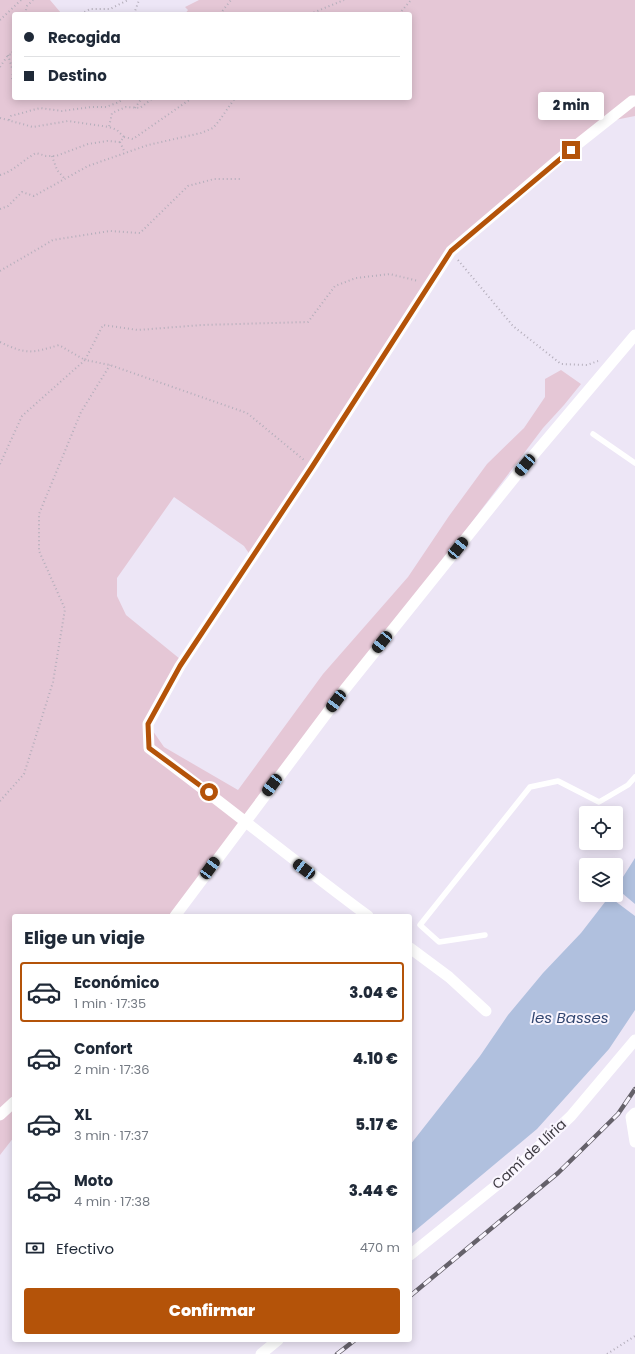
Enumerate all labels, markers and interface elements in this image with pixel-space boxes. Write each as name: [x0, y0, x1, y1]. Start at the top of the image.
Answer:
text: Recogida: [48, 27, 121, 48]
text: Destino: [48, 65, 107, 86]
callout: 2 min: [538, 92, 604, 120]
text: 2 min: [553, 96, 589, 115]
route end: [562, 141, 580, 159]
car: [513, 452, 537, 478]
car: [446, 535, 470, 561]
car: [370, 629, 394, 655]
car: [324, 688, 348, 714]
car: [260, 772, 284, 798]
route start: [200, 783, 218, 801]
map controls: [579, 806, 623, 902]
button: locate: [579, 806, 623, 850]
car: [198, 855, 222, 881]
car: [291, 857, 317, 881]
button: layers: [579, 858, 623, 902]
text: Elige un viaje: [24, 925, 145, 950]
text: Económico: [74, 972, 159, 993]
icon: car: [26, 974, 62, 1010]
text: 3.04 €: [349, 982, 398, 1003]
text: 1 min · 17:35: [74, 994, 146, 1013]
water label: les Basses: [531, 1007, 609, 1028]
text: Confort: [74, 1038, 133, 1059]
icon: car: [26, 1040, 62, 1076]
text: 4.10 €: [353, 1048, 398, 1069]
text: 2 min · 17:36: [74, 1060, 150, 1079]
text: XL: [74, 1104, 92, 1125]
icon: car: [26, 1106, 62, 1142]
text: 5.17 €: [355, 1114, 398, 1135]
street label: Camí de Llíria: [488, 1114, 570, 1194]
text: 3 min · 17:37: [74, 1126, 149, 1145]
text: Moto: [74, 1170, 113, 1191]
icon: car: [26, 1172, 62, 1208]
text: 3.44 €: [349, 1180, 398, 1201]
text: 4 min · 17:38: [74, 1192, 150, 1211]
icon: cash: [24, 1237, 46, 1259]
text: Efectivo: [56, 1238, 114, 1259]
text: 470 m: [360, 1238, 400, 1257]
button: Confirmar: [24, 1288, 400, 1334]

